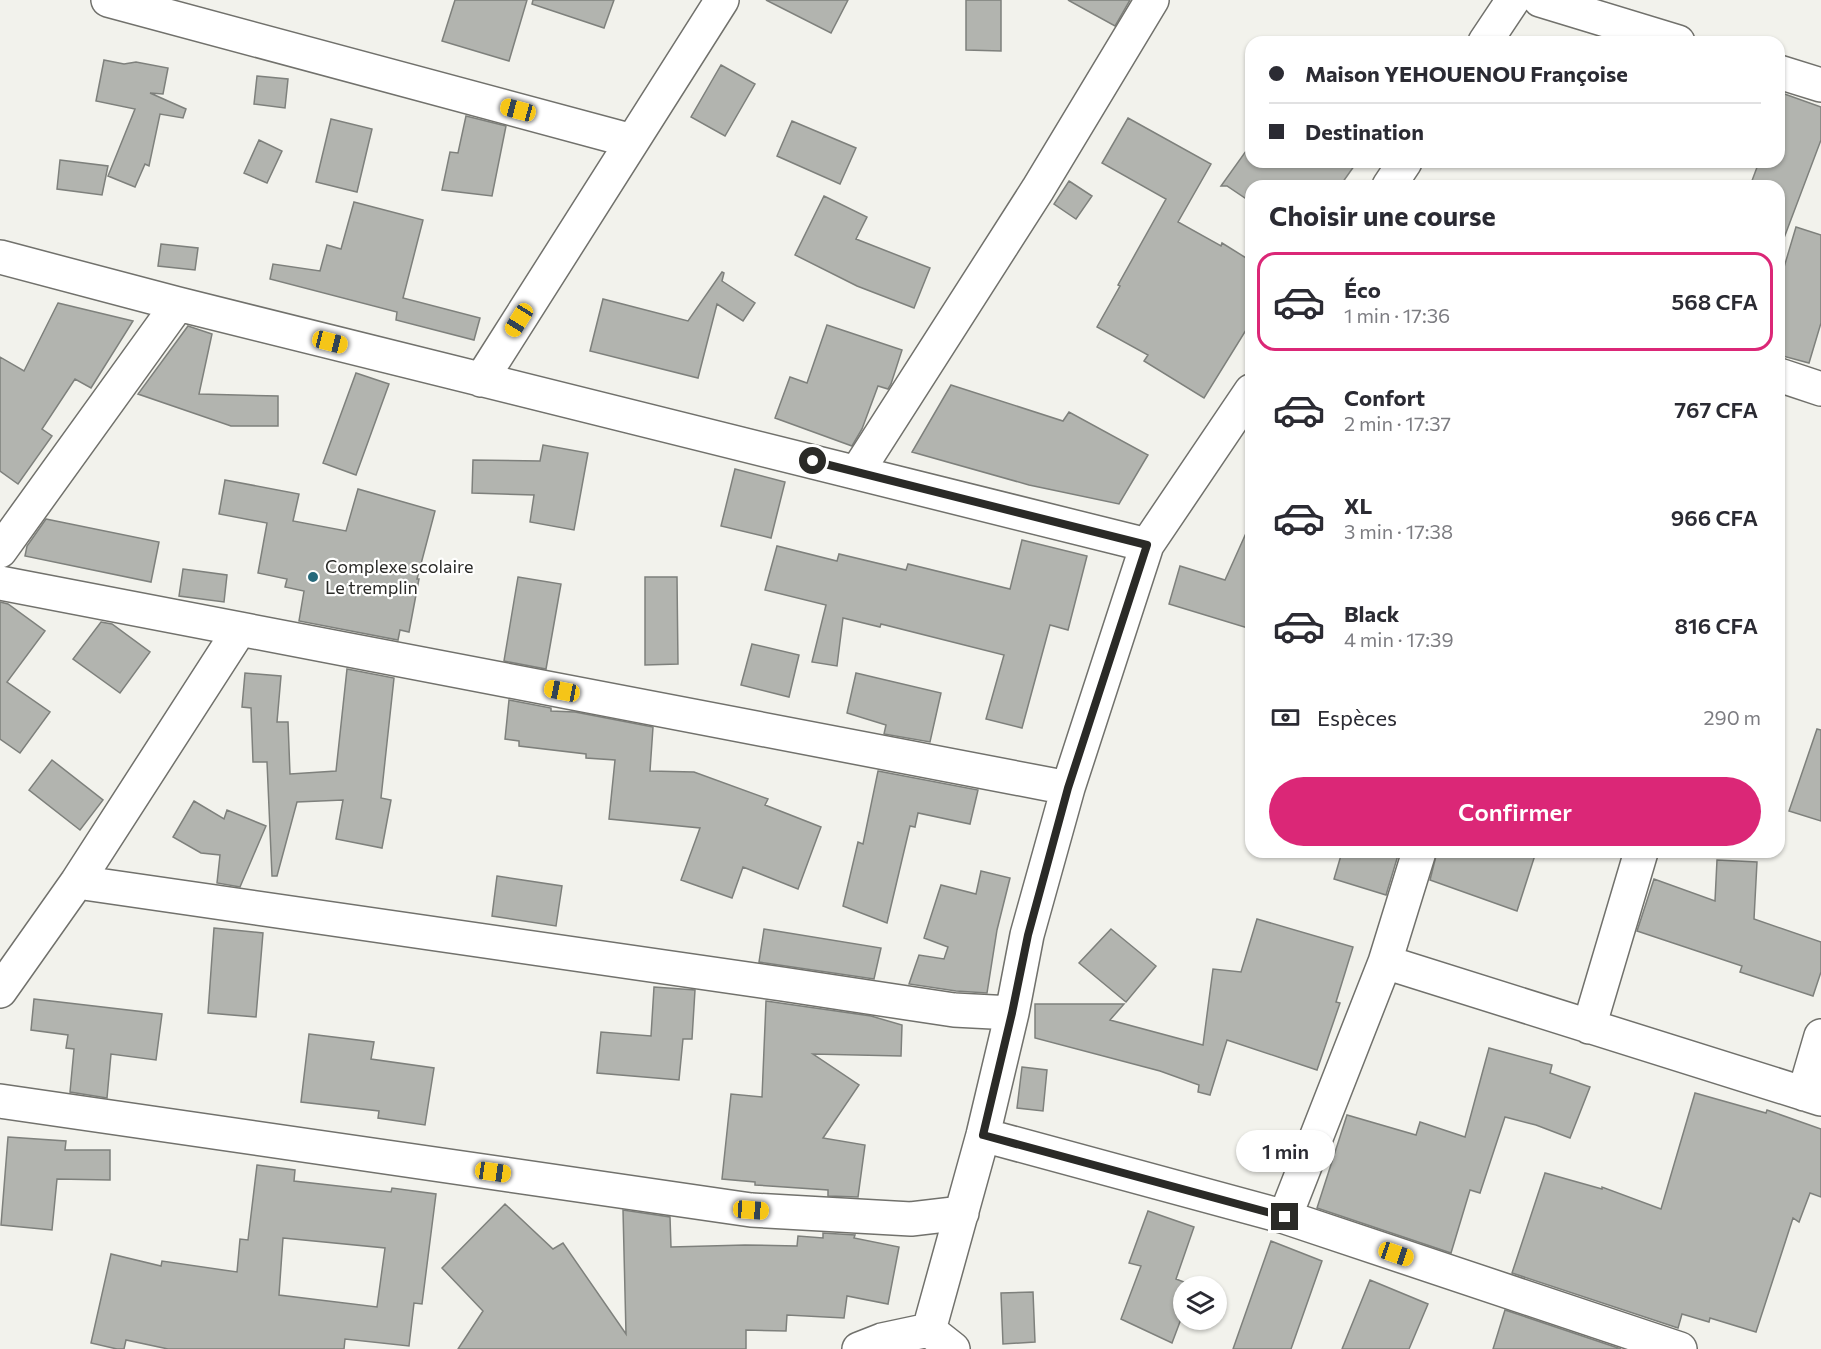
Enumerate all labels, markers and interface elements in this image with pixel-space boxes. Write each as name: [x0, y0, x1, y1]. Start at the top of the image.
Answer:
text: Maison YEHOUENOU Françoise: [1305, 60, 1628, 87]
car: [498, 97, 538, 123]
text: Destination: [1305, 118, 1424, 145]
text: Choisir une course: [1269, 199, 1496, 232]
icon: car: [1272, 275, 1326, 329]
text: Éco: [1344, 276, 1381, 303]
text: 568 CFA: [1672, 288, 1758, 315]
car: [502, 300, 536, 340]
text: 1 min · 17:36: [1344, 303, 1450, 327]
car: [310, 329, 350, 355]
icon: car: [1272, 383, 1326, 437]
text: Confort: [1344, 384, 1425, 411]
text: 767 CFA: [1674, 396, 1758, 423]
text: 2 min · 17:37: [1344, 411, 1451, 435]
route start: [799, 447, 826, 474]
icon: car: [1272, 491, 1326, 545]
text: XL: [1344, 492, 1372, 519]
text: 966 CFA: [1671, 504, 1758, 531]
text: 3 min · 17:38: [1344, 519, 1453, 543]
place label: Complexe scolaire Le tremplin: [325, 555, 473, 598]
marker: Complexe scolaire Le tremplin: [306, 570, 320, 584]
icon: car: [1272, 599, 1326, 653]
text: Black: [1344, 600, 1399, 627]
text: 816 CFA: [1675, 612, 1758, 639]
text: 4 min · 17:39: [1344, 627, 1454, 651]
car: [543, 679, 581, 703]
icon: cash: [1269, 701, 1302, 734]
text: Espèces: [1317, 704, 1397, 731]
text: 290 m: [1703, 705, 1761, 729]
button: Confirmer: [1269, 777, 1761, 846]
callout: 1 min: [1236, 1130, 1334, 1172]
text: 1 min: [1262, 1139, 1309, 1163]
car: [474, 1161, 512, 1183]
car: [732, 1200, 770, 1220]
route end: [1271, 1203, 1298, 1230]
car: [1376, 1240, 1416, 1268]
map controls: [1173, 1276, 1227, 1330]
button: layers: [1173, 1276, 1227, 1330]

